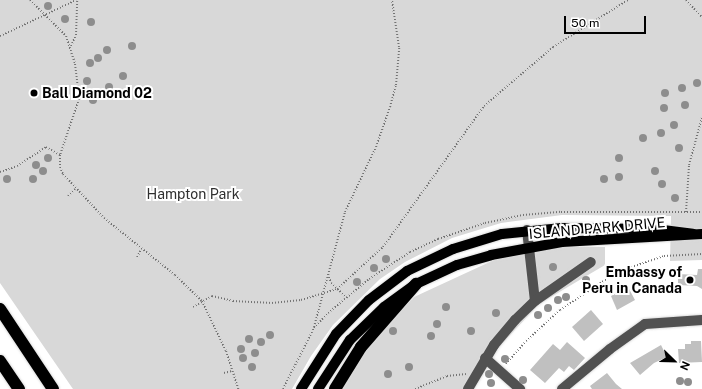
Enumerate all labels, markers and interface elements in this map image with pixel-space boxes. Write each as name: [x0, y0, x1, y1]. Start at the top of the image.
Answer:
scale bar: [566, 8, 648, 34]
text: 50 m: [571, 16, 599, 30]
place label: Ball Diamond 02: [42, 85, 152, 101]
marker: Ball Diamond 02: [29, 88, 39, 98]
park label: Hampton Park: [146, 186, 240, 202]
street label: ISLAND PARK DRIVE: [528, 214, 666, 242]
place label: Embassy of Peru in Canada: [582, 264, 682, 296]
marker: Embassy of Peru in Canada: [685, 275, 695, 285]
north arrow: [654, 341, 694, 381]
text: N: [678, 359, 692, 372]

